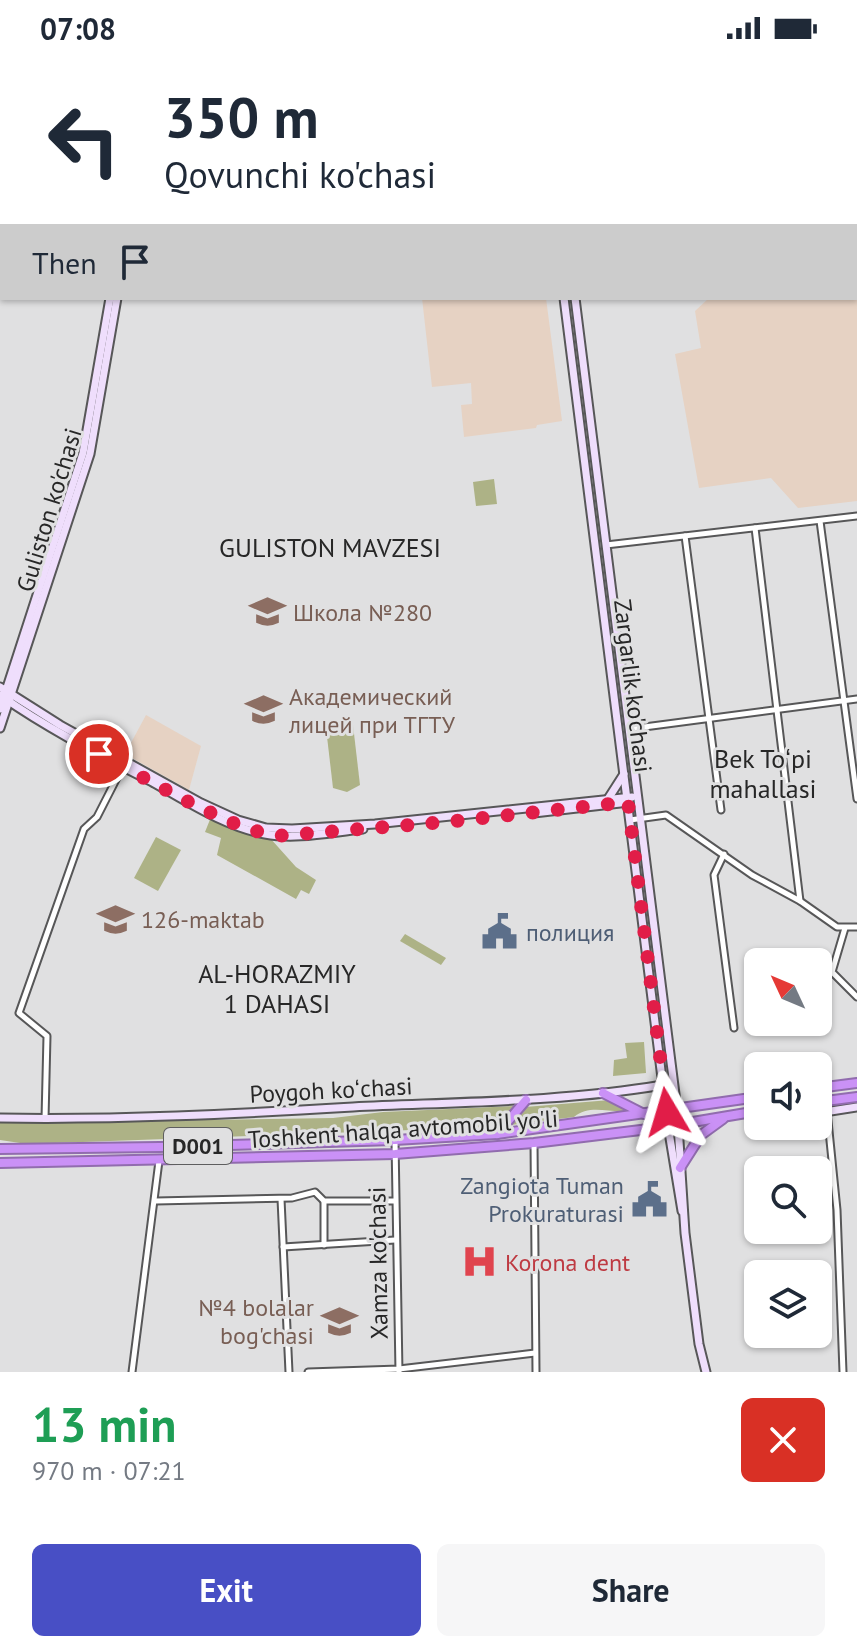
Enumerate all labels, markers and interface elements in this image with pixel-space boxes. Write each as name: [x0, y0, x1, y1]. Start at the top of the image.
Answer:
text: 07:08: [40, 9, 116, 48]
text: 350 m: [164, 81, 319, 153]
icon: left: [32, 88, 136, 192]
text: Qovunchi ko'chasi: [164, 151, 436, 198]
icon: arrive: [113, 240, 157, 284]
text: Then: [32, 243, 97, 282]
street label: Guliston ko'chasi: [9, 424, 89, 596]
district label: GULISTON MAVZESI: [219, 531, 441, 564]
school or university icon: Школа №280: [248, 593, 286, 631]
place label: Школа №280: [293, 597, 432, 628]
street label: Zargarlik ko'chasi: [607, 598, 659, 774]
place label: Академический лицей при ТГТУ: [288, 681, 456, 740]
school or university icon: Академический лицей при ТГТУ: [244, 691, 282, 729]
pin: [65, 720, 133, 788]
icon: arrive: [77, 732, 121, 776]
district label: Bek Toʻpi mahallasi: [709, 742, 817, 805]
school or university icon: 126-maktab: [96, 900, 134, 938]
place label: 126-maktab: [141, 904, 265, 935]
public building icon: полиция: [481, 913, 519, 951]
place label: полиция: [526, 917, 614, 948]
north arrow: [744, 948, 832, 1036]
map controls: [744, 948, 832, 1348]
district label: AL-HORAZMIY 1 DAHASI: [198, 957, 356, 1020]
button: sound: [744, 1052, 832, 1140]
street label: Poygoh koʻchasi: [249, 1070, 413, 1110]
position arrow: [625, 1070, 709, 1154]
street label: Toshkent halqa avtomobil yo'li: [247, 1103, 559, 1155]
road number: D001: [164, 1128, 232, 1164]
button: search: [744, 1156, 832, 1244]
place label: Zangiota Tuman Prokuraturasi: [460, 1170, 624, 1229]
public building icon: Zangiota Tuman Prokuraturasi: [631, 1180, 669, 1218]
street label: Xamza ko'chasi: [361, 1186, 395, 1340]
hospital icon: Korona dent: [460, 1243, 498, 1281]
place label: Korona dent: [505, 1247, 630, 1278]
button: layers: [744, 1260, 832, 1348]
place label: №4 bolalar bog'chasi: [198, 1292, 314, 1351]
school or university icon: №4 bolalar bog'chasi: [321, 1302, 359, 1340]
text: 13 min: [32, 1393, 176, 1455]
button: close: [741, 1398, 825, 1482]
text: 970 m · 07:21: [32, 1454, 186, 1487]
button: Exit: [32, 1544, 421, 1636]
button: Share: [437, 1544, 825, 1636]

